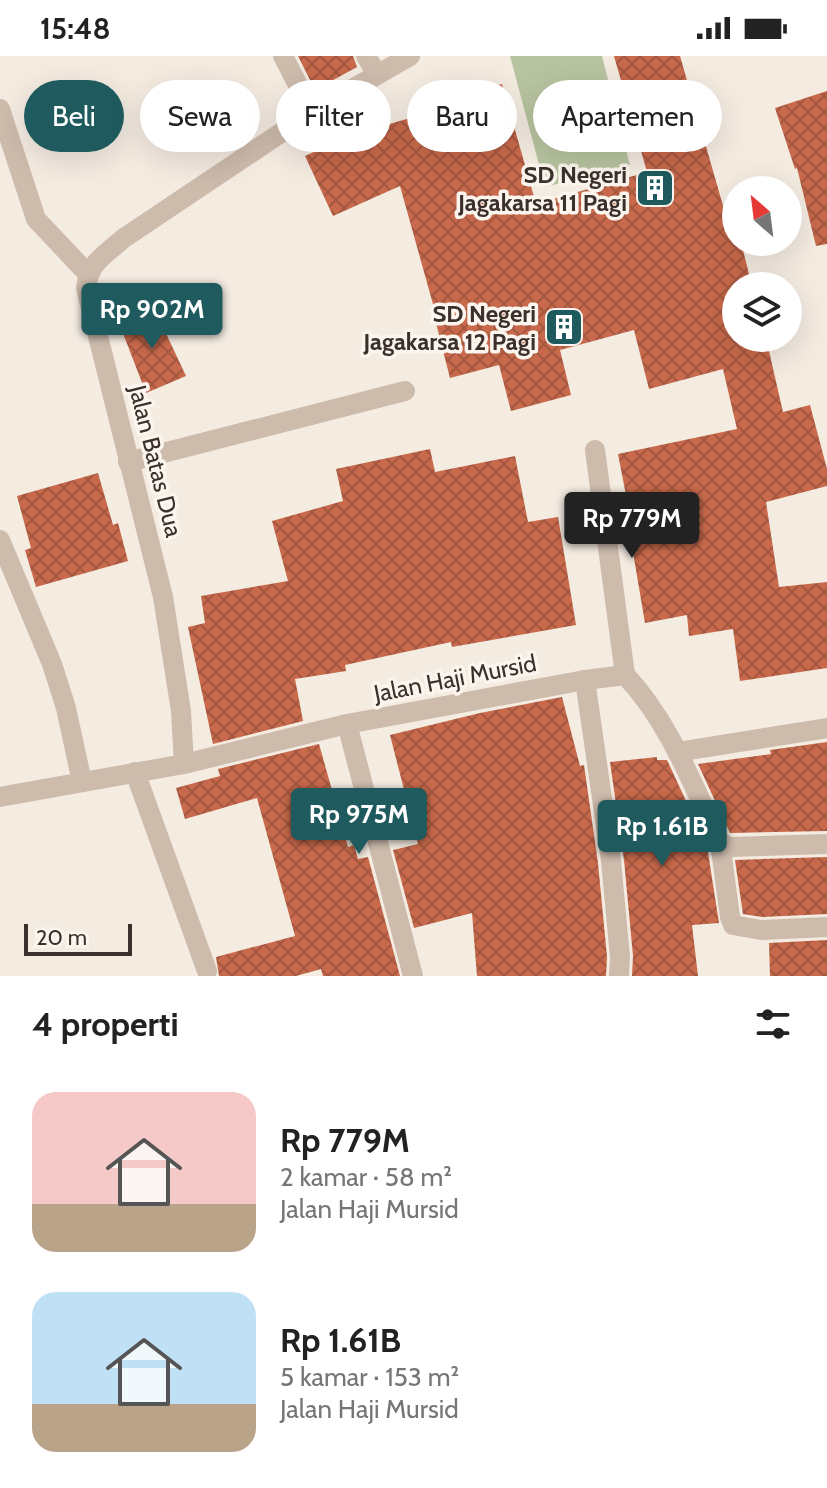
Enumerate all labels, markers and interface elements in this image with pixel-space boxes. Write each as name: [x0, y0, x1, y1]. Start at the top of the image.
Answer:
text: 15:48: [40, 10, 111, 47]
chip: Beli: [24, 80, 124, 152]
chip: Sewa: [140, 80, 260, 152]
chip: Filter: [276, 80, 391, 152]
chip: Baru: [407, 80, 517, 152]
chip: Apartemen: [533, 80, 722, 152]
place label: SD Negeri Jagakarsa 11 Pagi: [457, 160, 627, 217]
building icon: SD Negeri Jagakarsa 11 Pagi: [634, 167, 676, 209]
north arrow: [722, 176, 802, 256]
map controls: [722, 176, 802, 352]
button: layers: [722, 272, 802, 352]
pin: Rp 902M: [78, 283, 226, 351]
text: Rp 902M: [99, 293, 205, 325]
place label: SD Negeri Jagakarsa 12 Pagi: [362, 299, 536, 356]
building icon: SD Negeri Jagakarsa 12 Pagi: [543, 306, 585, 348]
street label: Jalan Batas Dua: [123, 381, 189, 540]
pin: Rp 779M: [558, 492, 706, 560]
text: Rp 779M: [582, 502, 682, 534]
street label: Jalan Haji Mursid: [370, 648, 539, 708]
pin: Rp 975M: [285, 788, 433, 856]
text: Rp 975M: [309, 798, 409, 830]
pin: Rp 1.61B: [579, 800, 745, 868]
text: Rp 1.61B: [616, 810, 708, 842]
scale bar: [24, 920, 132, 956]
text: 20 m: [36, 924, 87, 951]
icon: filters: [751, 1002, 795, 1046]
text: 4 properti: [32, 1003, 179, 1045]
text: Rp 779M: [280, 1119, 410, 1161]
icon: home: [96, 1124, 192, 1220]
text: 2 kamar · 58 m²: [280, 1161, 452, 1193]
text: Jalan Haji Mursid: [280, 1193, 459, 1225]
text: Rp 1.61B: [280, 1319, 401, 1361]
icon: home: [96, 1324, 192, 1420]
text: 5 kamar · 153 m²: [280, 1361, 459, 1393]
text: Jalan Haji Mursid: [280, 1393, 459, 1425]

